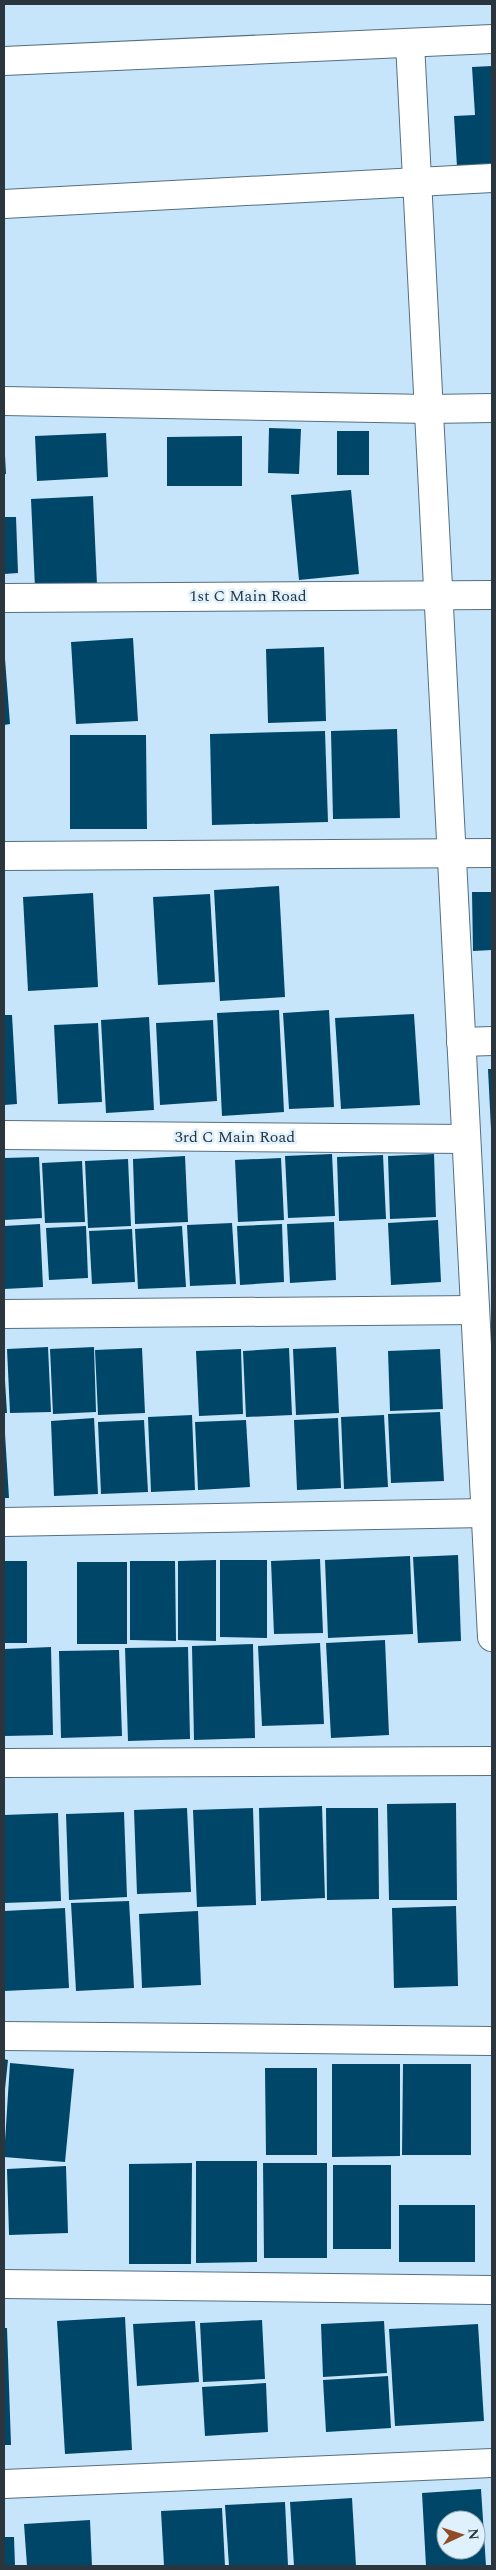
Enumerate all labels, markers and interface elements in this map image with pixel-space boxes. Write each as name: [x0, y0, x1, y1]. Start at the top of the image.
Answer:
street label: 1st C Main Road: [189, 584, 307, 608]
street label: 3rd C Main Road: [175, 1125, 295, 1149]
north arrow: [436, 2510, 486, 2560]
text: N: [463, 2528, 484, 2541]

